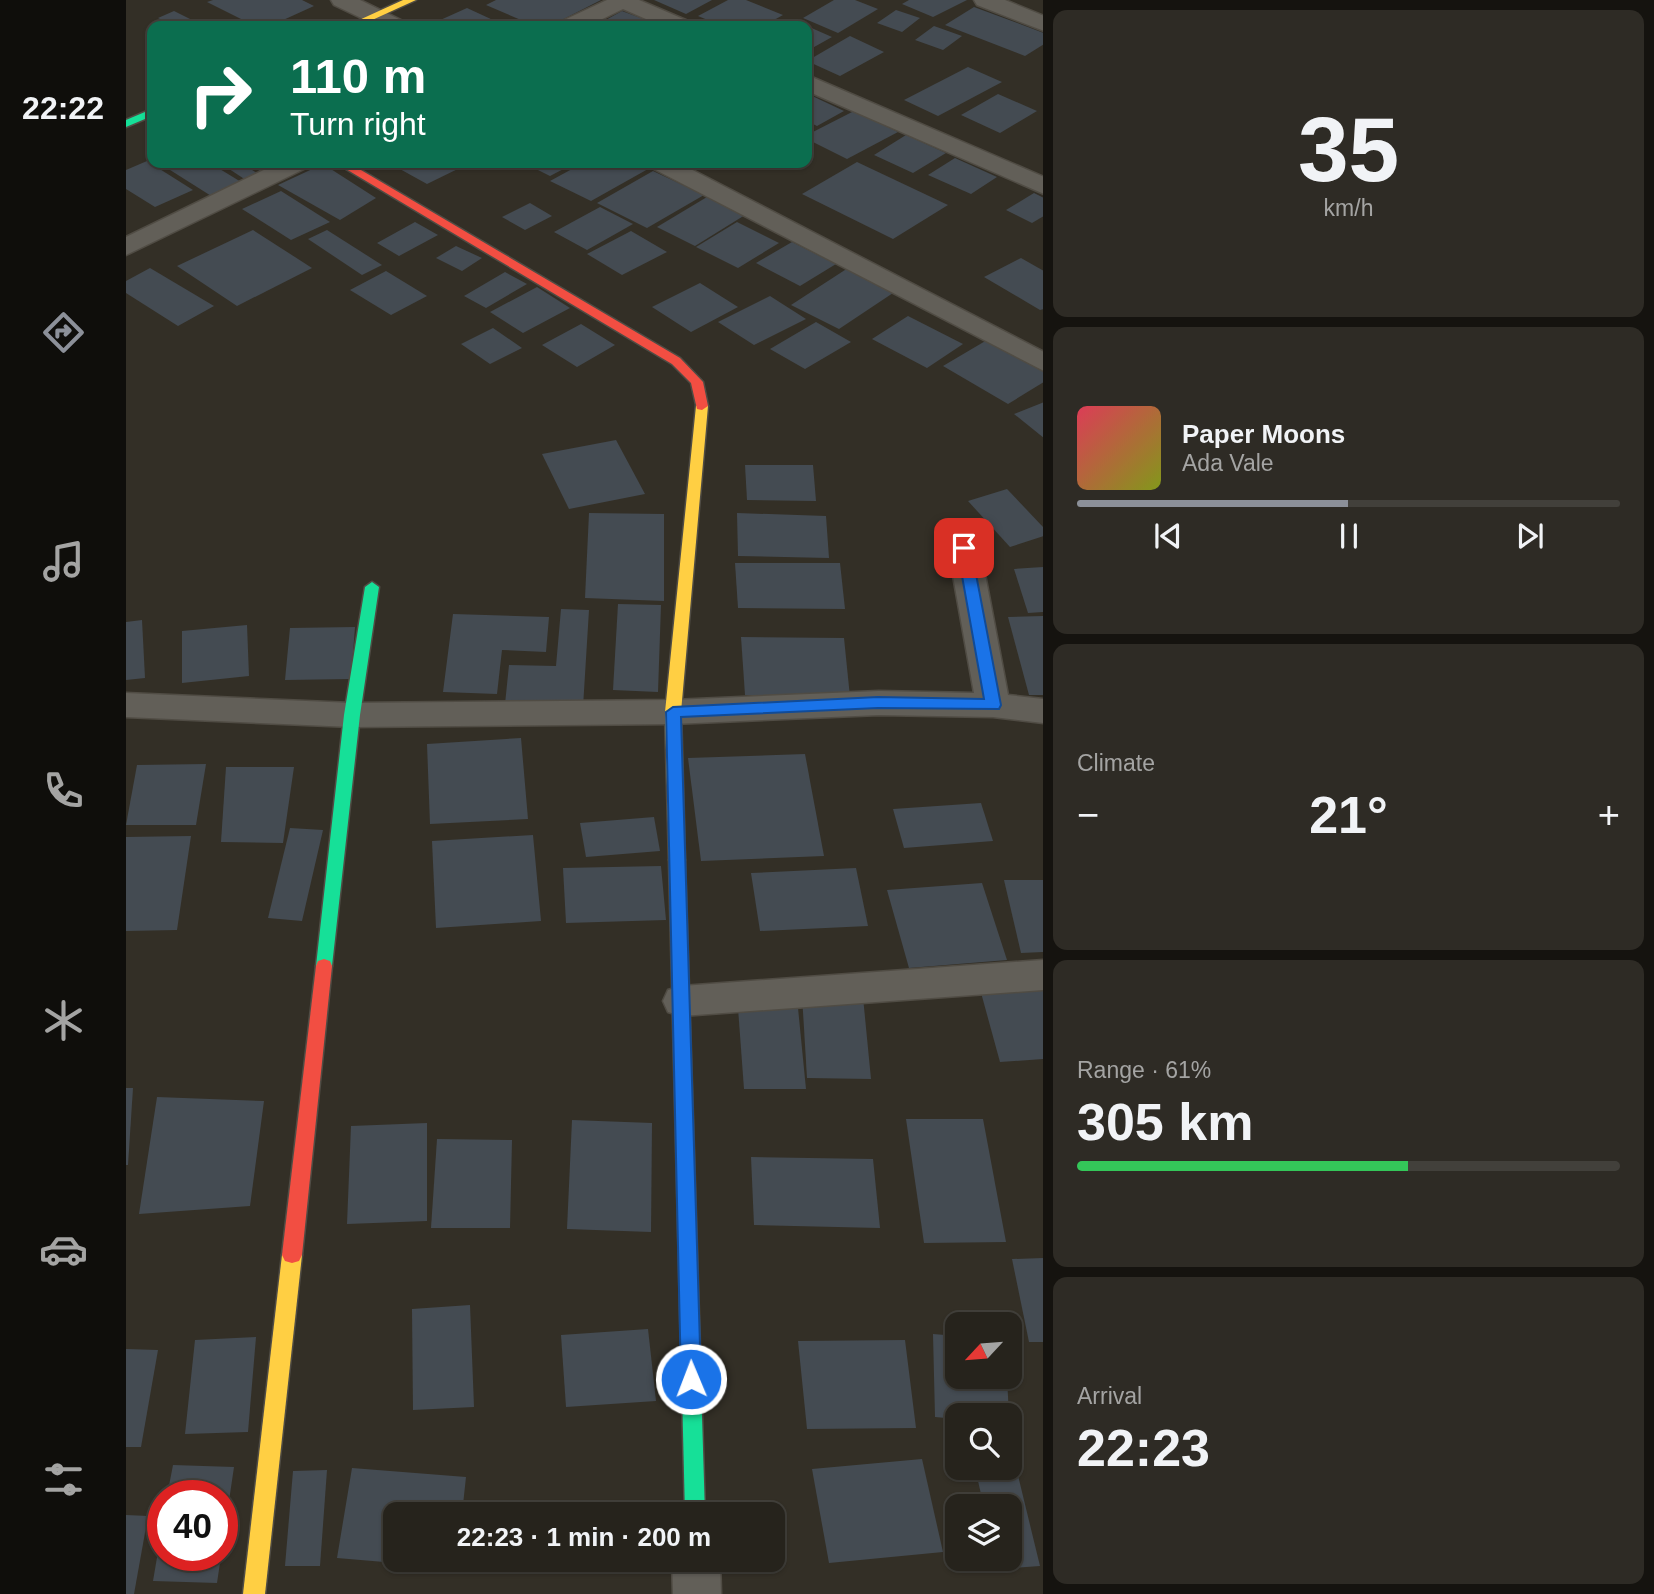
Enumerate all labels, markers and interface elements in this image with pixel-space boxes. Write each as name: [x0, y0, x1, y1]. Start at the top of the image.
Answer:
icon: right: [175, 49, 266, 140]
text: 110 m: [290, 49, 426, 103]
text: 22:22: [22, 90, 104, 126]
text: 35: [1298, 99, 1399, 200]
text: Turn right: [290, 106, 426, 142]
text: km/h: [1324, 195, 1373, 221]
icon: directions: [39, 308, 88, 357]
text: Paper Moons: [1182, 419, 1345, 449]
text: Ada Vale: [1182, 450, 1274, 476]
icon: previous: [1149, 517, 1187, 555]
icon: pause: [1330, 517, 1368, 555]
icon: next: [1511, 517, 1549, 555]
pin: [934, 518, 994, 578]
icon: arrive: [945, 529, 983, 567]
icon: music: [39, 537, 88, 586]
text: Climate: [1077, 750, 1155, 776]
icon: phone: [39, 766, 88, 815]
text: 21°: [1309, 786, 1388, 844]
text: −: [1077, 794, 1099, 836]
text: +: [1598, 794, 1620, 836]
icon: climate: [39, 996, 88, 1045]
text: Range · 61%: [1077, 1057, 1211, 1083]
text: 305 km: [1077, 1093, 1253, 1151]
icon: car: [39, 1225, 88, 1274]
north arrow: [945, 1312, 1022, 1390]
map controls: [945, 1312, 1022, 1571]
position arrow: [654, 1342, 728, 1416]
text: Arrival: [1077, 1383, 1142, 1409]
button: search: [945, 1403, 1022, 1480]
text: 22:23: [1077, 1419, 1210, 1477]
icon: filters: [39, 1455, 88, 1504]
speed limit sign: 40: [147, 1480, 238, 1571]
button: layers: [945, 1494, 1022, 1571]
text: 22:23 · 1 min · 200 m: [457, 1522, 711, 1552]

